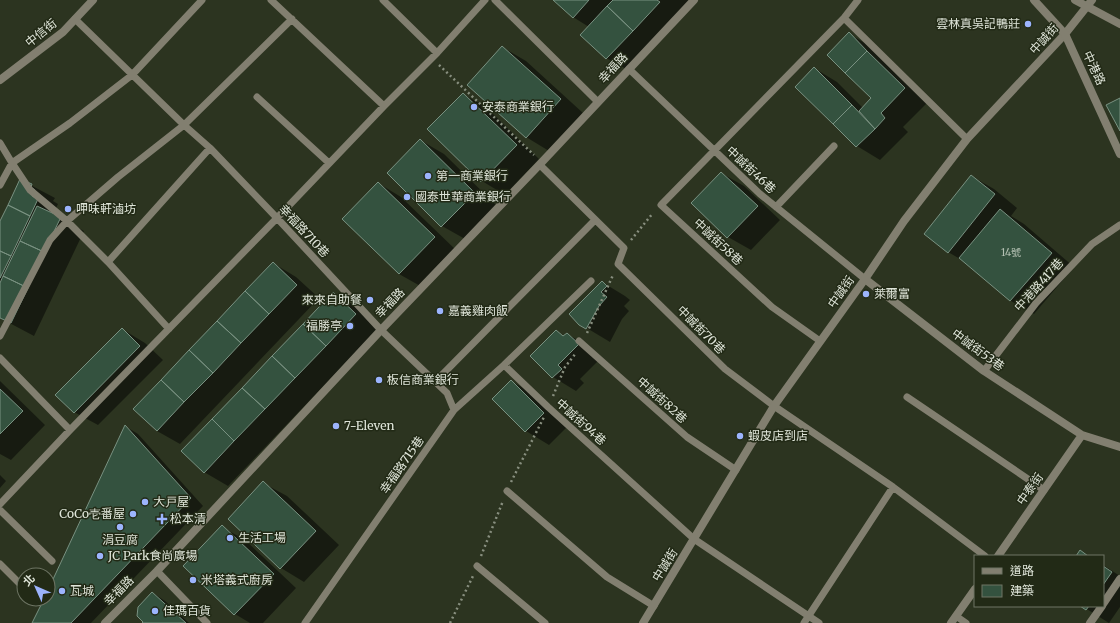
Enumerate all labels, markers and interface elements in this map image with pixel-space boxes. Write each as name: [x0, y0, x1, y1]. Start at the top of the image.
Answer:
street label: 中信街: [22, 15, 59, 50]
place label: 雲林真吳記鴨莊: [936, 16, 1020, 31]
marker: 雲林真吳記鴨莊: [1023, 19, 1033, 29]
street label: 中誠街: [1026, 20, 1061, 57]
street label: 中港路: [1080, 48, 1109, 87]
street label: 幸福路: [595, 49, 630, 86]
place label: 安泰商業銀行: [482, 99, 554, 114]
marker: 安泰商業銀行: [469, 102, 479, 112]
street label: 中誠街46巷: [723, 143, 779, 196]
place label: 第一商業銀行: [436, 168, 508, 183]
marker: 第一商業銀行: [423, 171, 433, 181]
place label: 國泰世華商業銀行: [415, 189, 511, 204]
marker: 國泰世華商業銀行: [402, 192, 412, 202]
place label: 呷味軒滷坊: [76, 201, 136, 216]
street label: 幸福路710巷: [276, 201, 333, 260]
marker: 呷味軒滷坊: [63, 204, 73, 214]
street label: 中誠街58巷: [691, 215, 746, 268]
house number: 14號: [1001, 246, 1021, 259]
street label: 中港路417巷: [1011, 255, 1066, 314]
street label: 中誠街: [824, 273, 857, 311]
street label: 幸福路: [372, 284, 408, 321]
place label: 萊爾富: [874, 286, 910, 301]
marker: 萊爾富: [861, 289, 871, 299]
place label: 來來自助餐: [302, 292, 362, 307]
marker: 來來自助餐: [365, 295, 375, 305]
street label: 中誠街70巷: [674, 302, 729, 357]
place label: 嘉義雞肉飯: [448, 303, 508, 318]
marker: 嘉義雞肉飯: [435, 306, 445, 316]
place label: 福勝亭: [306, 318, 342, 333]
marker: 福勝亭: [345, 321, 355, 331]
street label: 中誠街53巷: [949, 326, 1008, 374]
place label: 板信商業銀行: [387, 372, 459, 387]
street label: 中誠街82巷: [634, 373, 690, 426]
marker: 板信商業銀行: [374, 375, 384, 385]
street label: 中誠街94巷: [553, 395, 610, 448]
place label: 7-Eleven: [344, 418, 394, 433]
marker: 7-Eleven: [331, 421, 341, 431]
place label: 蝦皮店到店: [748, 428, 808, 443]
marker: 蝦皮店到店: [735, 431, 745, 441]
street label: 幸福路715巷: [376, 433, 427, 496]
street label: 中泰街: [1013, 470, 1046, 508]
place label: 大戸屋: [153, 494, 189, 509]
marker: 大戸屋: [140, 497, 150, 507]
place label: CoCo壱番屋: [59, 506, 125, 521]
marker: CoCo壱番屋: [128, 509, 138, 519]
place label: 松本清: [170, 511, 206, 526]
marker: 松本清: [157, 514, 167, 524]
marker: 涓豆腐: [115, 522, 125, 532]
place label: 生活工場: [238, 530, 286, 545]
place label: 涓豆腐: [102, 532, 138, 547]
marker: 生活工場: [225, 533, 235, 543]
street label: 中誠街: [649, 545, 680, 584]
place label: JC Park食尚廣場: [107, 548, 198, 563]
marker: JC Park食尚廣場: [95, 551, 105, 561]
legend: [974, 555, 1104, 607]
text: 道路: [1010, 563, 1034, 578]
north arrow: [16, 567, 56, 607]
text: 北: [20, 571, 38, 589]
place label: 米塔義式廚房: [201, 572, 273, 587]
street label: 幸福路: [101, 573, 137, 609]
marker: 米塔義式廚房: [188, 575, 198, 585]
place label: 瓦城: [70, 583, 94, 598]
text: 建築: [1010, 583, 1034, 598]
marker: 瓦城: [57, 586, 67, 596]
place label: 佳瑪百貨: [163, 603, 211, 618]
marker: 佳瑪百貨: [150, 606, 160, 616]

